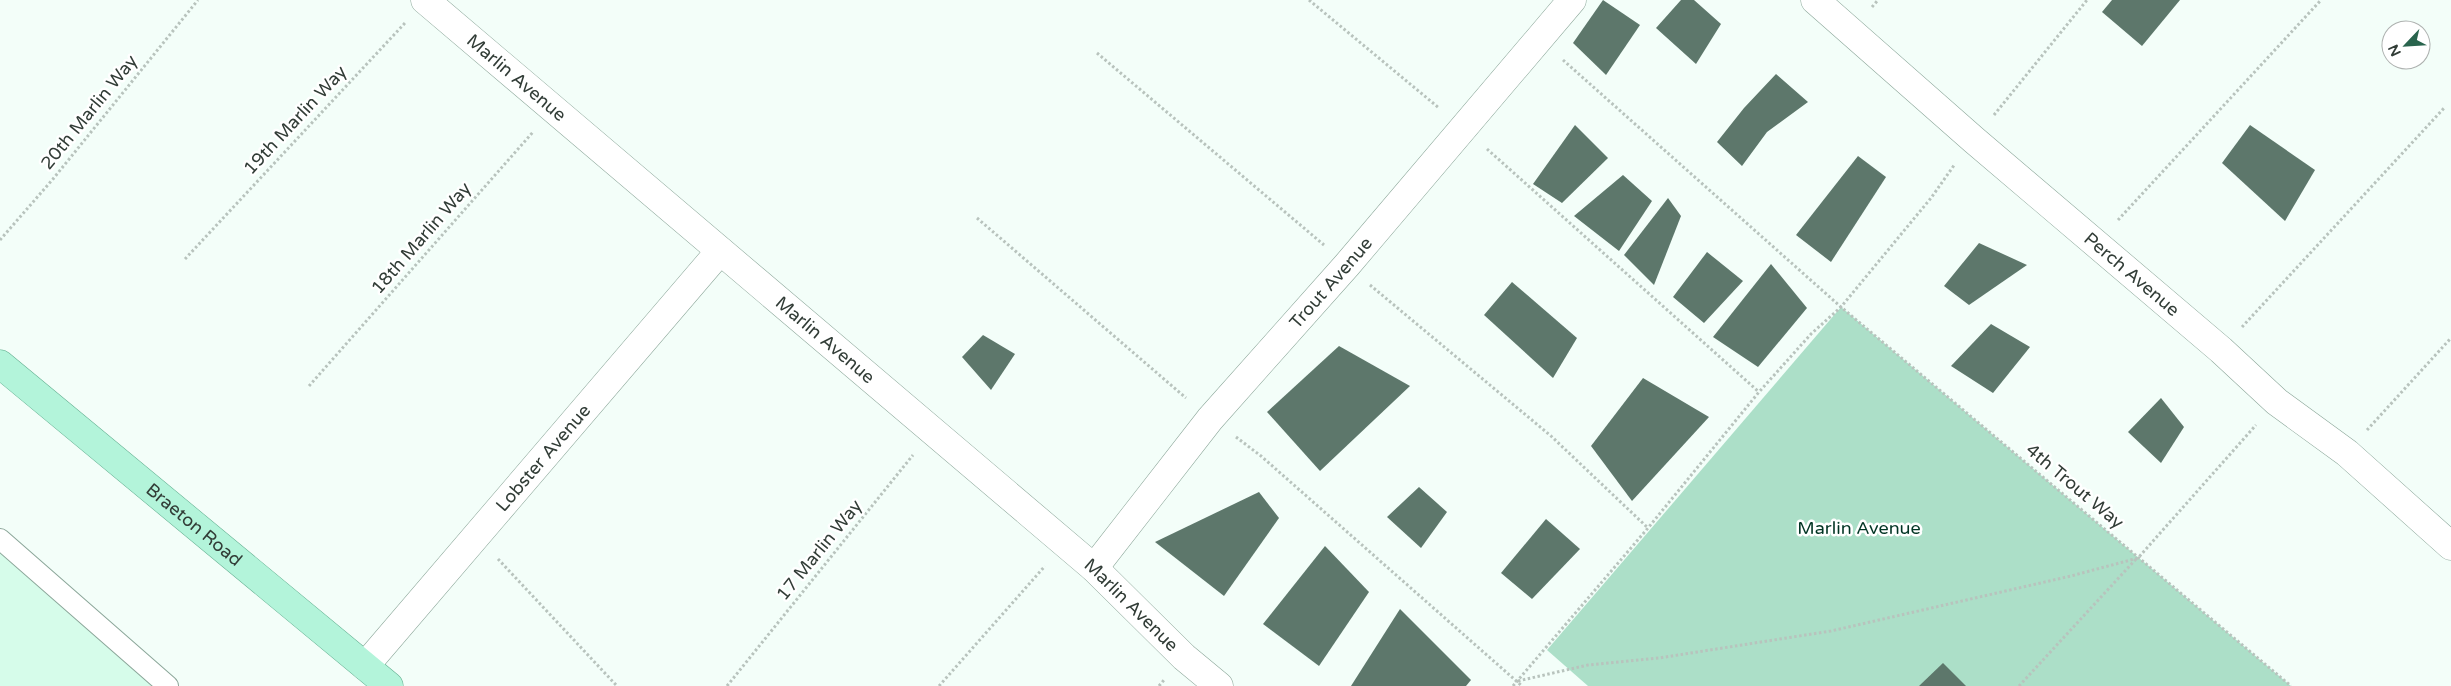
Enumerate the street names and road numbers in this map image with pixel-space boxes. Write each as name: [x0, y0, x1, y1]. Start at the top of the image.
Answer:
street label: Marlin Avenue: [462, 29, 571, 126]
street label: 20th Marlin Way: [36, 50, 142, 174]
street label: 19th Marlin Way: [239, 61, 351, 179]
street label: 18th Marlin Way: [366, 177, 476, 299]
street label: Perch Avenue: [2080, 227, 2184, 321]
street label: Trout Avenue: [1285, 233, 1377, 333]
street label: Marlin Avenue: [771, 291, 879, 388]
street label: Lobster Avenue: [491, 400, 595, 516]
street label: 4th Trout Way: [2022, 439, 2129, 533]
street label: Braeton Road: [142, 479, 247, 571]
street label: 17 Marlin Way: [772, 495, 867, 605]
street label: Marlin Avenue: [1080, 554, 1183, 656]

